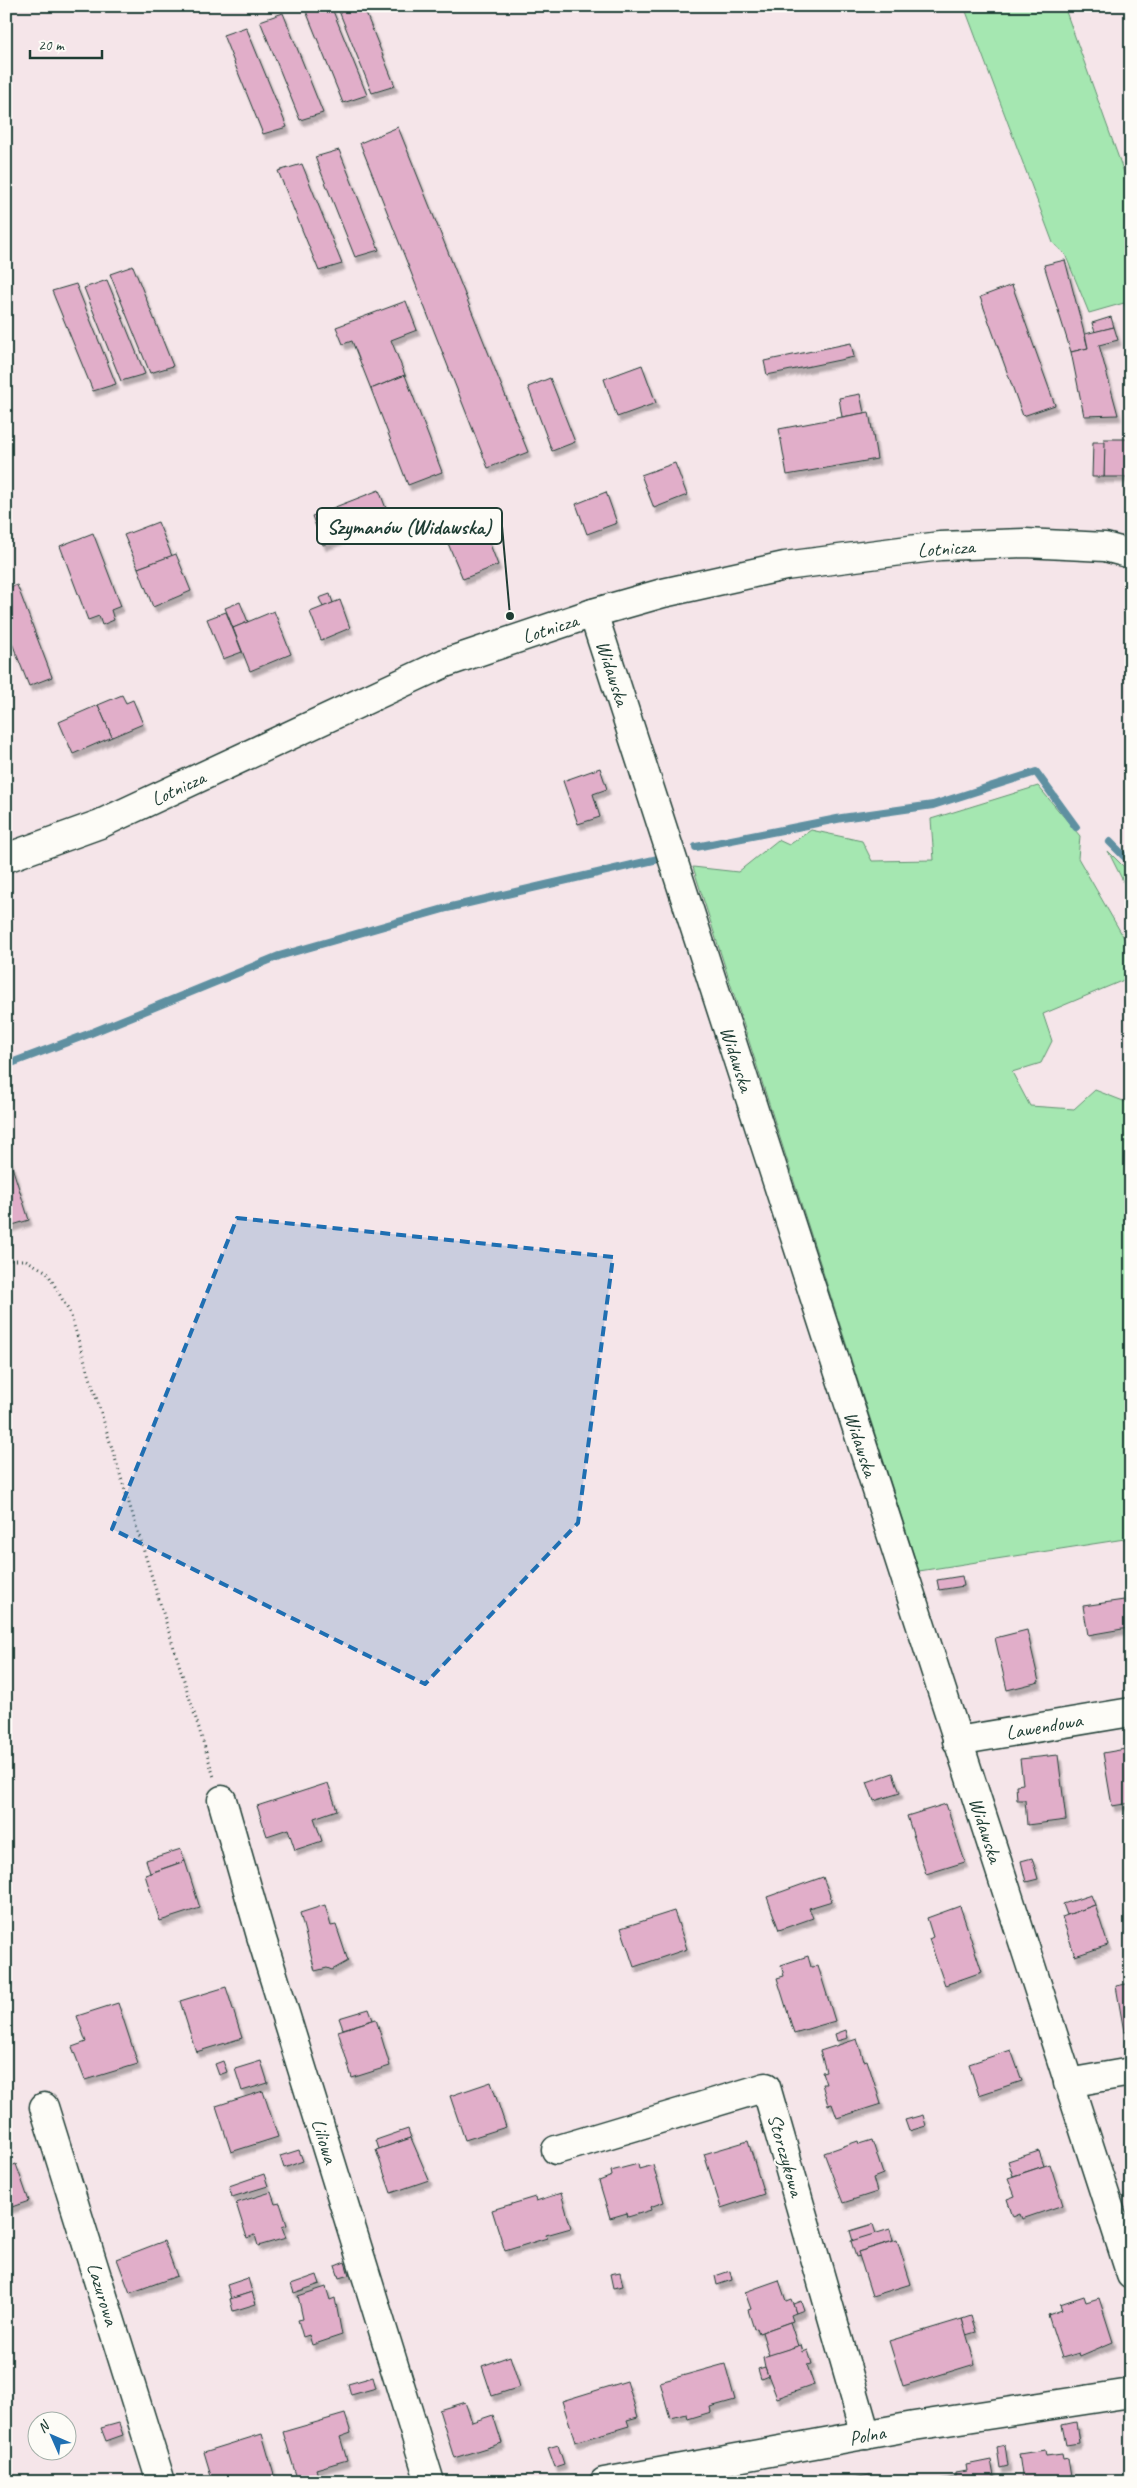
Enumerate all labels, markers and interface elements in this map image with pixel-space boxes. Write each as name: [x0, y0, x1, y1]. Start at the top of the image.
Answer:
scale bar: [30, 28, 102, 60]
text: 20 m: [38, 36, 65, 55]
callout: Szymanów (Widawska): [317, 508, 502, 544]
text: Szymanów (Widawska): [327, 514, 493, 541]
street label: Lotnicza: [917, 534, 977, 563]
street label: Lotnicza: [519, 607, 583, 649]
street label: Widawska: [590, 637, 635, 711]
street label: Lotnicza: [147, 764, 211, 812]
street label: Widawska: [714, 1023, 759, 1097]
street label: Widawska: [838, 1408, 883, 1482]
street label: Lawendowa: [1004, 1707, 1085, 1745]
street label: Widawska: [963, 1794, 1008, 1868]
street label: Storczykowa: [762, 2111, 810, 2201]
street label: Liliowa: [306, 2116, 344, 2168]
street label: Lazurowa: [81, 2260, 124, 2330]
north arrow: [28, 2410, 78, 2460]
text: N: [34, 2416, 54, 2436]
street label: Polna: [847, 2419, 889, 2451]

